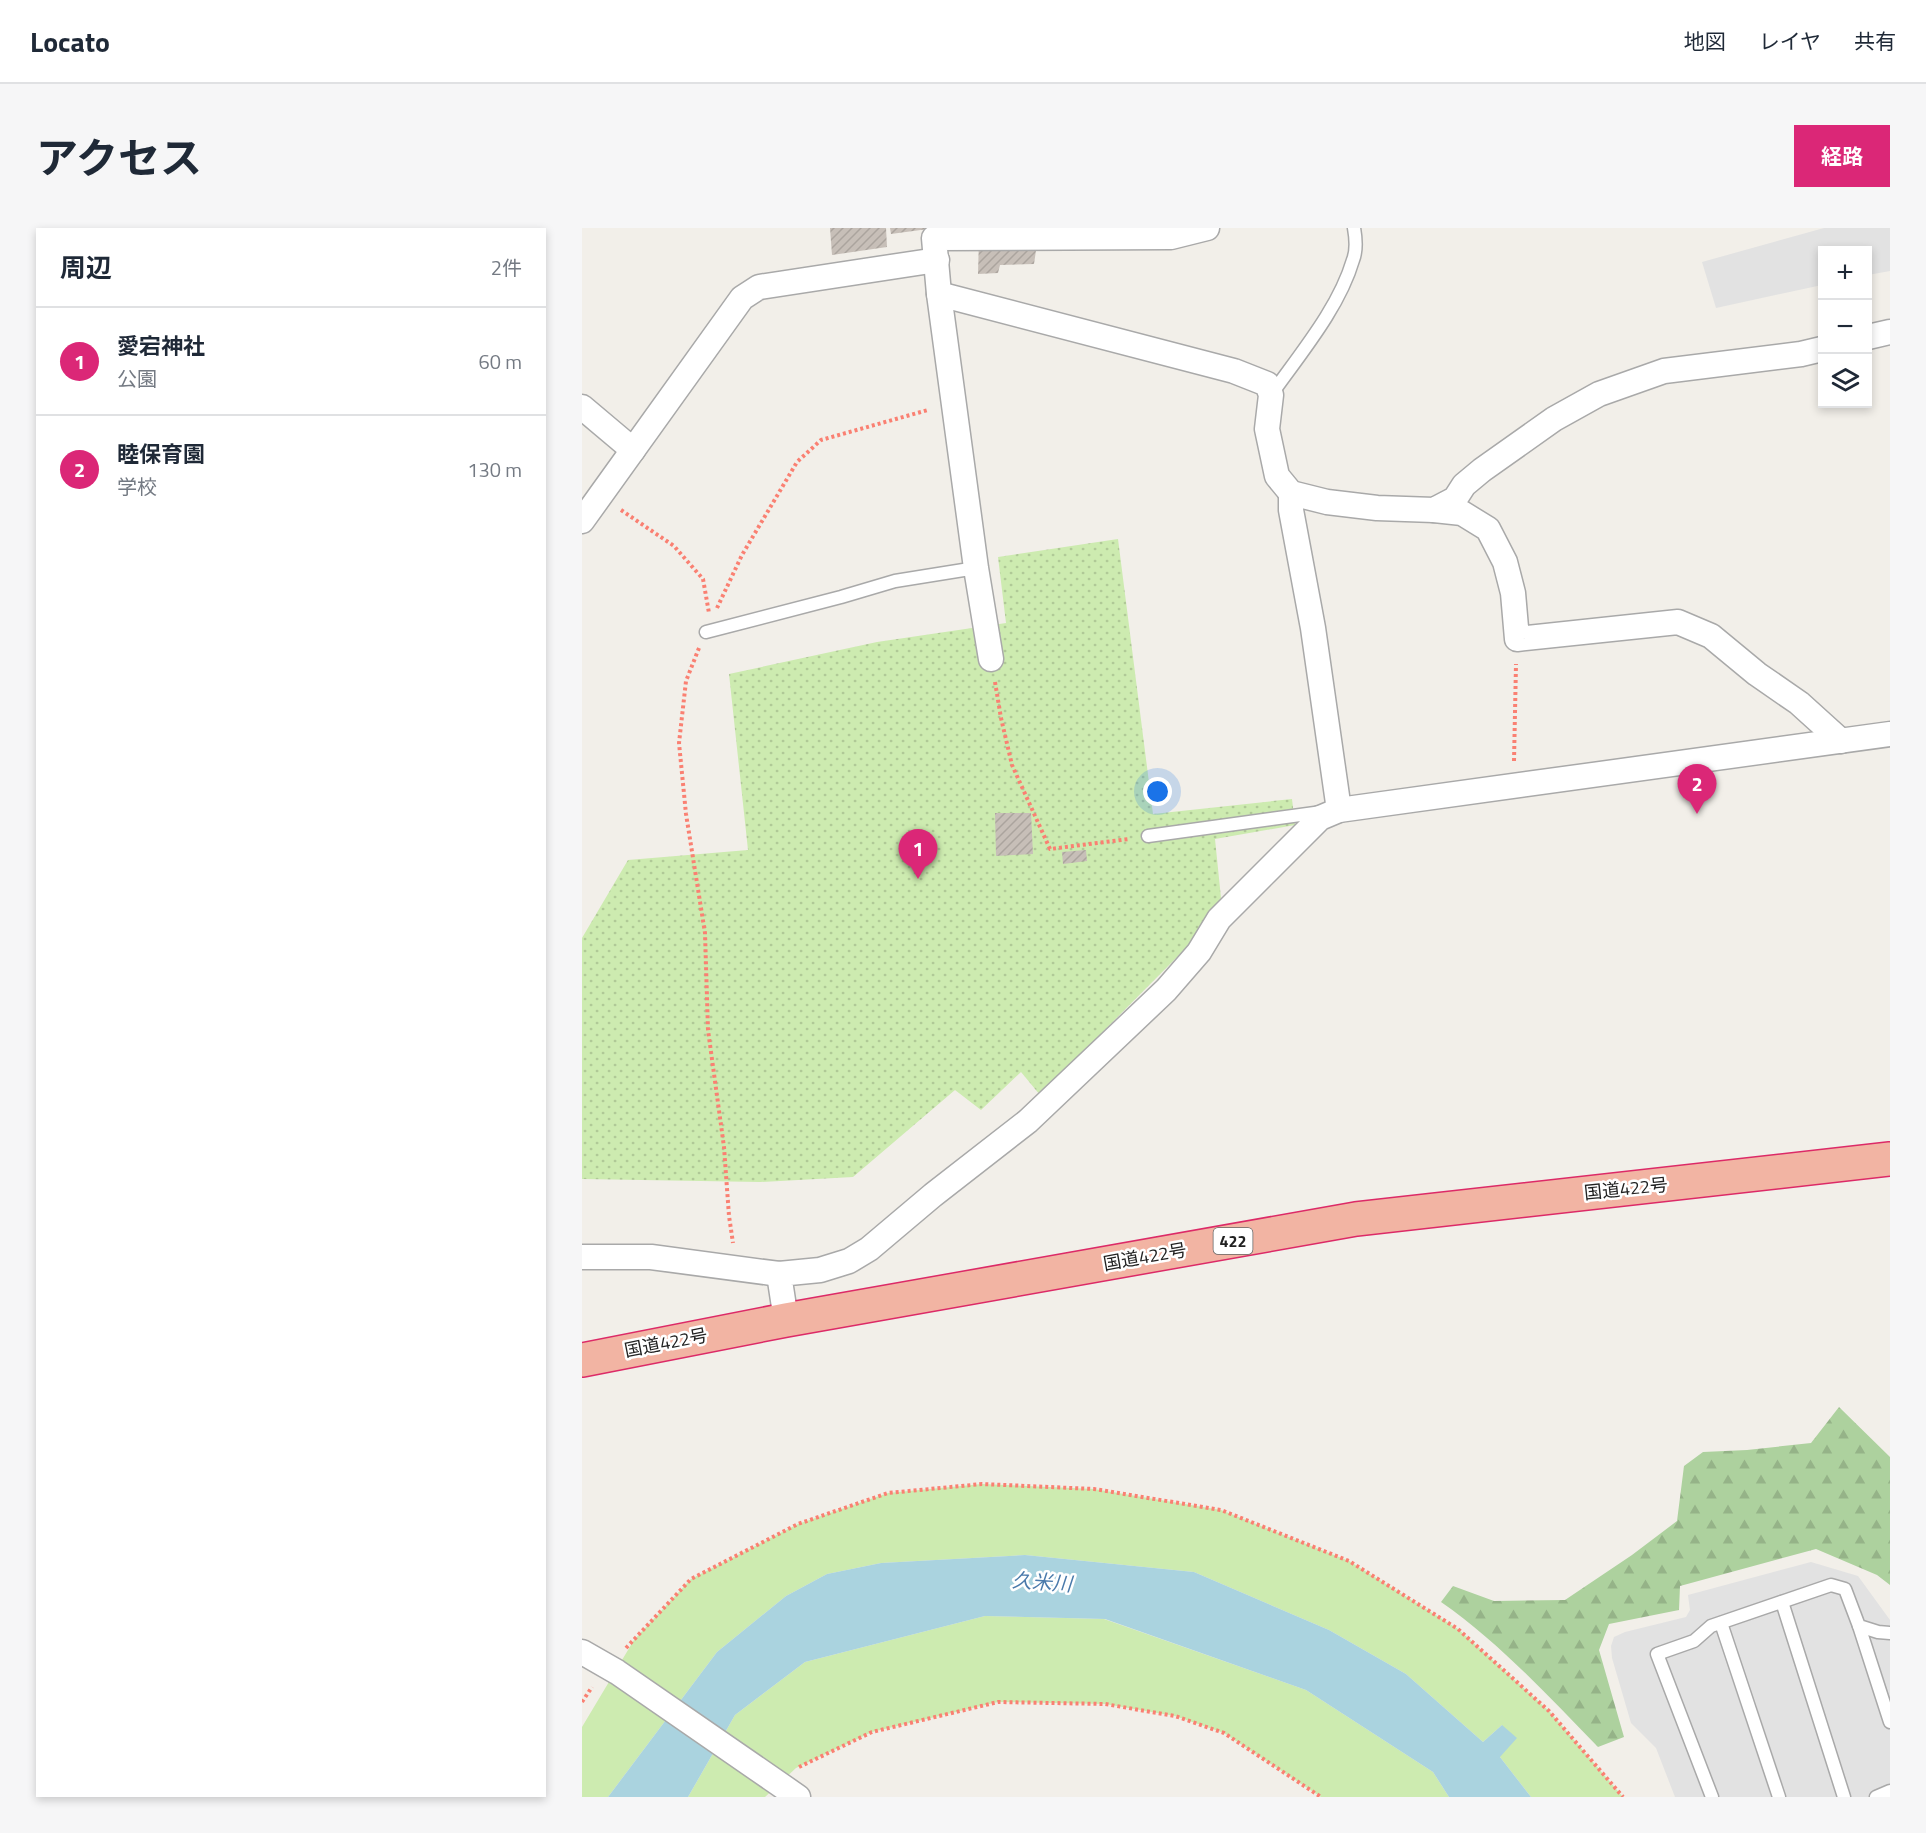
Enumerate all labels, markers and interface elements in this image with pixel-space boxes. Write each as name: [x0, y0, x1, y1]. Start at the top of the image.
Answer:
text: Locato: [30, 20, 110, 63]
text: 地図: [1684, 25, 1726, 57]
text: レイヤ: [1759, 25, 1821, 57]
text: 共有: [1854, 25, 1896, 57]
text: アクセス: [36, 125, 202, 189]
button: 経路: [1794, 125, 1890, 187]
map controls: [1818, 246, 1872, 408]
button: +: [1818, 246, 1872, 300]
text: 周辺: [60, 248, 112, 287]
text: 2件: [491, 252, 522, 283]
button: −: [1818, 300, 1872, 354]
text: 愛宕神社: [117, 329, 205, 363]
text: 1: [74, 346, 85, 377]
text: 60 m: [478, 346, 522, 377]
button: layers: [1818, 354, 1872, 408]
text: 公園: [117, 363, 157, 394]
text: 睦保育園: [117, 437, 205, 471]
text: 2: [74, 454, 85, 485]
text: 130 m: [467, 454, 522, 485]
text: 学校: [117, 471, 157, 502]
pin: 2: [1678, 764, 1716, 814]
your location: [1143, 777, 1172, 806]
pin: 1: [898, 830, 938, 879]
street label: 国道422号: [1583, 1171, 1669, 1206]
road number: 422: [1214, 1228, 1252, 1254]
street label: 国道422号: [1101, 1236, 1189, 1277]
street label: 国道422号: [622, 1321, 710, 1364]
water label: 久米川: [1011, 1564, 1075, 1599]

